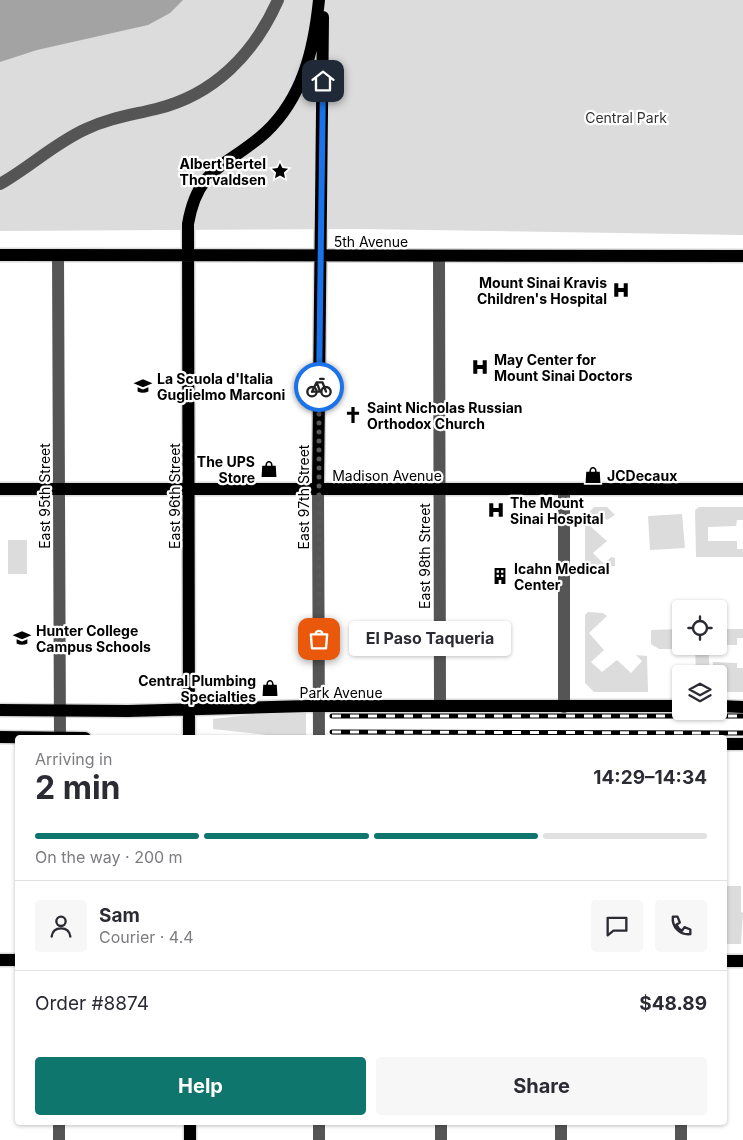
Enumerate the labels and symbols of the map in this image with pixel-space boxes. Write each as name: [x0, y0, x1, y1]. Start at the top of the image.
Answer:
pin: [302, 60, 344, 102]
park label: Central Park: [585, 109, 667, 126]
place label: Albert Bertel Thorvaldsen: [179, 155, 266, 188]
place icon: Albert Bertel Thorvaldsen: [270, 161, 290, 181]
street label: 5th Avenue: [334, 233, 408, 250]
place label: Mount Sinai Kravis Children's Hospital: [477, 274, 607, 307]
hospital icon: Mount Sinai Kravis Children's Hospital: [611, 280, 631, 300]
place label: May Center for Mount Sinai Doctors: [494, 351, 633, 384]
hospital icon: May Center for Mount Sinai Doctors: [470, 357, 490, 377]
courier: [294, 362, 344, 412]
place label: La Scuola d'Italia Guglielmo Marconi: [157, 370, 286, 403]
school or university icon: La Scuola d'Italia Guglielmo Marconi: [133, 376, 153, 396]
place label: Saint Nicholas Russian Orthodox Church: [367, 399, 523, 432]
church icon: Saint Nicholas Russian Orthodox Church: [343, 405, 363, 425]
street label: East 95th Street: [36, 443, 53, 549]
street label: East 96th Street: [166, 443, 183, 549]
street label: East 97th Street: [295, 444, 312, 549]
place label: The UPS Store: [197, 453, 255, 486]
shop icon: The UPS Store: [259, 459, 279, 479]
shop icon: JCDecaux: [583, 465, 603, 485]
street label: Madison Avenue: [332, 467, 442, 484]
place label: JCDecaux: [607, 467, 677, 484]
place label: The Mount Sinai Hospital: [510, 494, 604, 527]
hospital icon: The Mount Sinai Hospital: [486, 500, 506, 520]
street label: East 98th Street: [416, 503, 433, 609]
place label: Icahn Medical Center: [514, 560, 609, 593]
building icon: Icahn Medical Center: [490, 566, 510, 586]
pin: [298, 618, 340, 660]
place label: Hunter College Campus Schools: [36, 622, 151, 655]
callout: El Paso Taqueria: [349, 622, 512, 656]
school or university icon: Hunter College Campus Schools: [12, 628, 32, 648]
place label: Central Plumbing Specialties: [138, 672, 256, 705]
shop icon: Central Plumbing Specialties: [260, 678, 280, 698]
street label: Park Avenue: [299, 684, 383, 701]

